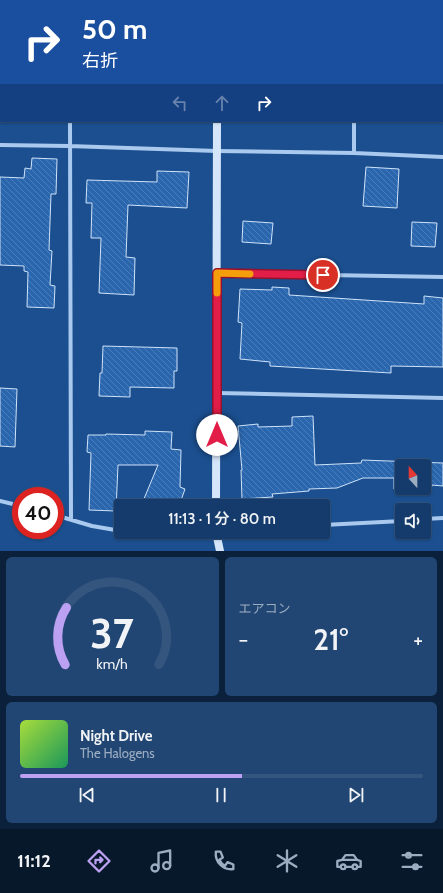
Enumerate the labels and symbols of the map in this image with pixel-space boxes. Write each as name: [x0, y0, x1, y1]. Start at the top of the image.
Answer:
pin: [306, 258, 340, 292]
position arrow: [196, 414, 238, 456]
north arrow: [395, 459, 431, 495]
speed limit sign: 40: [12, 487, 64, 539]

